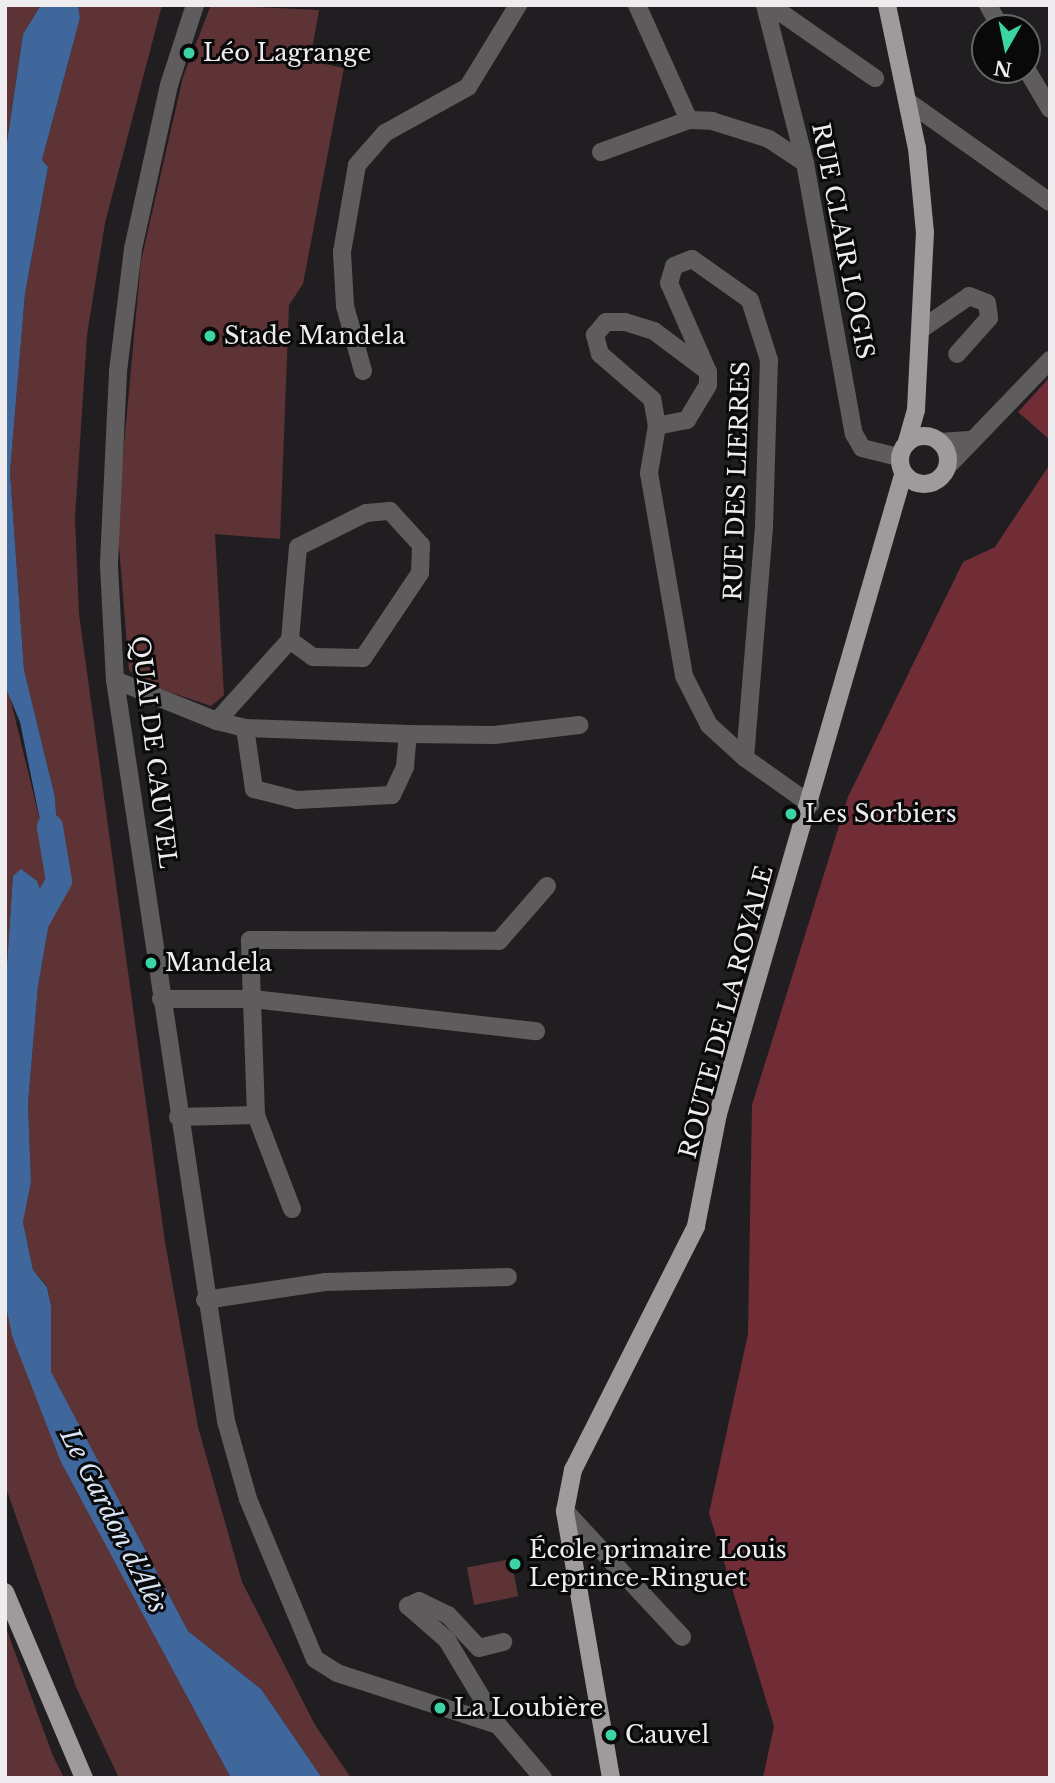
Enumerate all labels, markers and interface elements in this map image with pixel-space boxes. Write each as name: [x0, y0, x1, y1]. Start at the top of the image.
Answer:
north arrow: [971, 14, 1041, 84]
place label: Léo Lagrange: [203, 39, 371, 67]
marker: Léo Lagrange: [181, 45, 197, 61]
text: N: [992, 56, 1014, 81]
street label: RUE CLAIR LOGIS: [806, 120, 880, 362]
place label: Stade Mandela: [224, 322, 406, 350]
marker: Stade Mandela: [202, 328, 218, 344]
street label: RUE DES LIERRES: [718, 361, 756, 601]
street label: QUAI DE CAUVEL: [125, 634, 183, 870]
place label: Les Sorbiers: [805, 800, 957, 828]
marker: Les Sorbiers: [783, 806, 799, 822]
street label: ROUTE DE LA ROYALE: [673, 862, 779, 1162]
place label: Mandela: [165, 949, 272, 977]
marker: Mandela: [143, 955, 159, 971]
water label: Le Gardon d'Alès: [53, 1423, 173, 1619]
place label: École primaire Louis Leprince-Ringuet: [529, 1536, 787, 1592]
marker: École primaire Louis Leprince-Ringuet: [507, 1556, 523, 1572]
place label: La Loubière: [454, 1694, 603, 1722]
marker: La Loubière: [432, 1700, 448, 1716]
place label: Cauvel: [625, 1721, 709, 1749]
marker: Cauvel: [603, 1727, 619, 1743]

